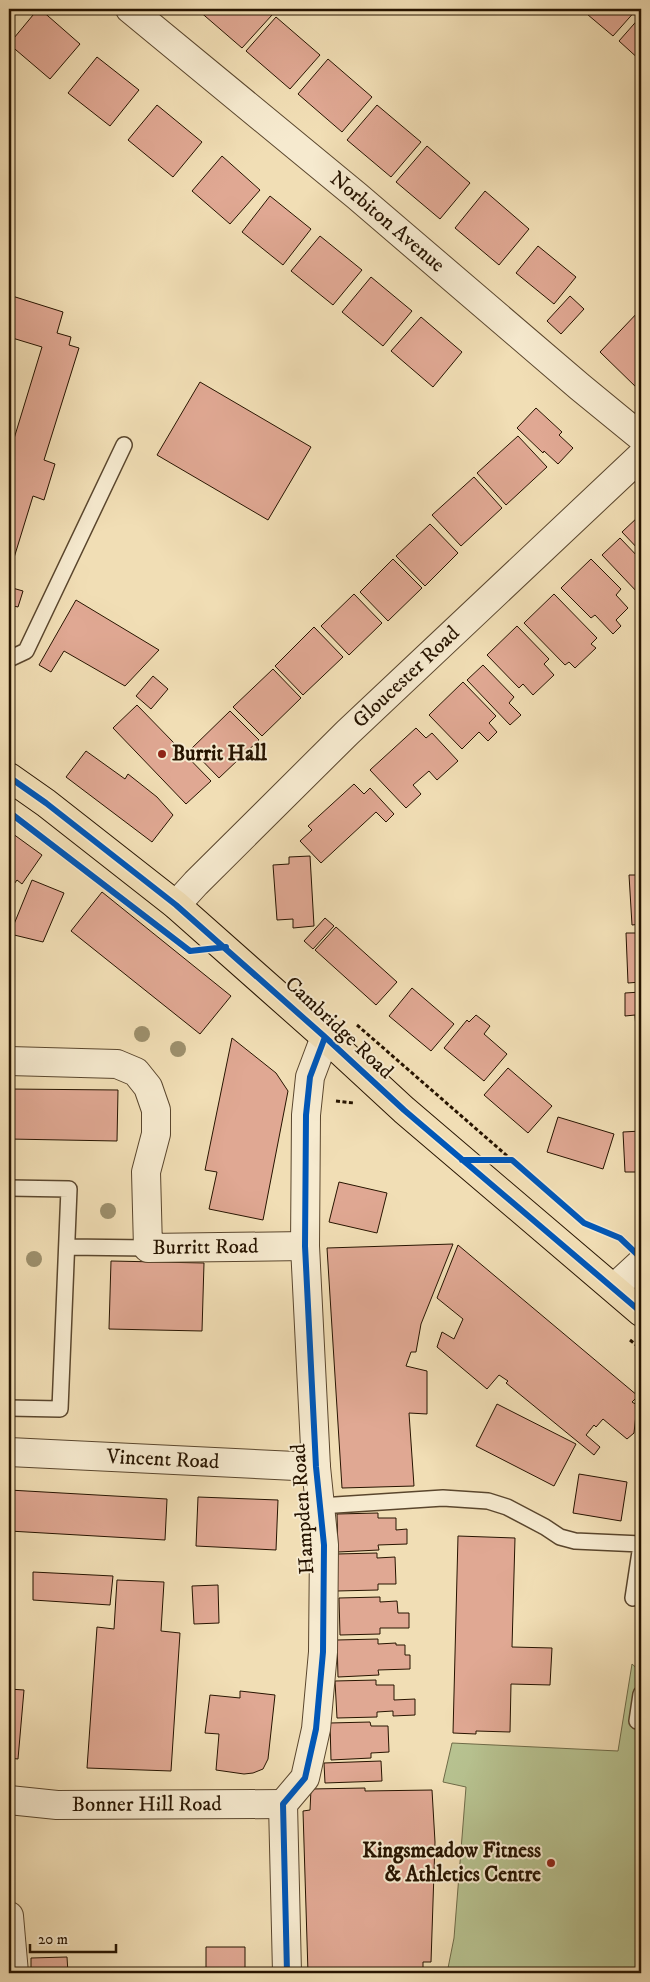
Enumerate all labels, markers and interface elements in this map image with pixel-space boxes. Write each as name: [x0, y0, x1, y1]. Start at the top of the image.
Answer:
street label: Norbiton Avenue: [324, 166, 450, 279]
street label: Gloucester Road: [347, 620, 466, 734]
place label: Burrit Hall: [172, 741, 267, 767]
marker: Burrit Hall: [156, 748, 168, 760]
street label: Cambridge Road: [279, 971, 399, 1085]
street label: Burritt Road: [152, 1234, 259, 1261]
street label: Hampden Road: [285, 1442, 321, 1575]
street label: Vincent Road: [105, 1444, 220, 1475]
street label: Bonner Hill Road: [72, 1791, 222, 1818]
place label: Kingsmeadow Fitness & Athletics Centre: [362, 1838, 541, 1888]
marker: Kingsmeadow Fitness & Athletics Centre: [545, 1857, 557, 1869]
scale bar: [30, 1922, 116, 1954]
text: 20 m: [38, 1930, 68, 1949]

